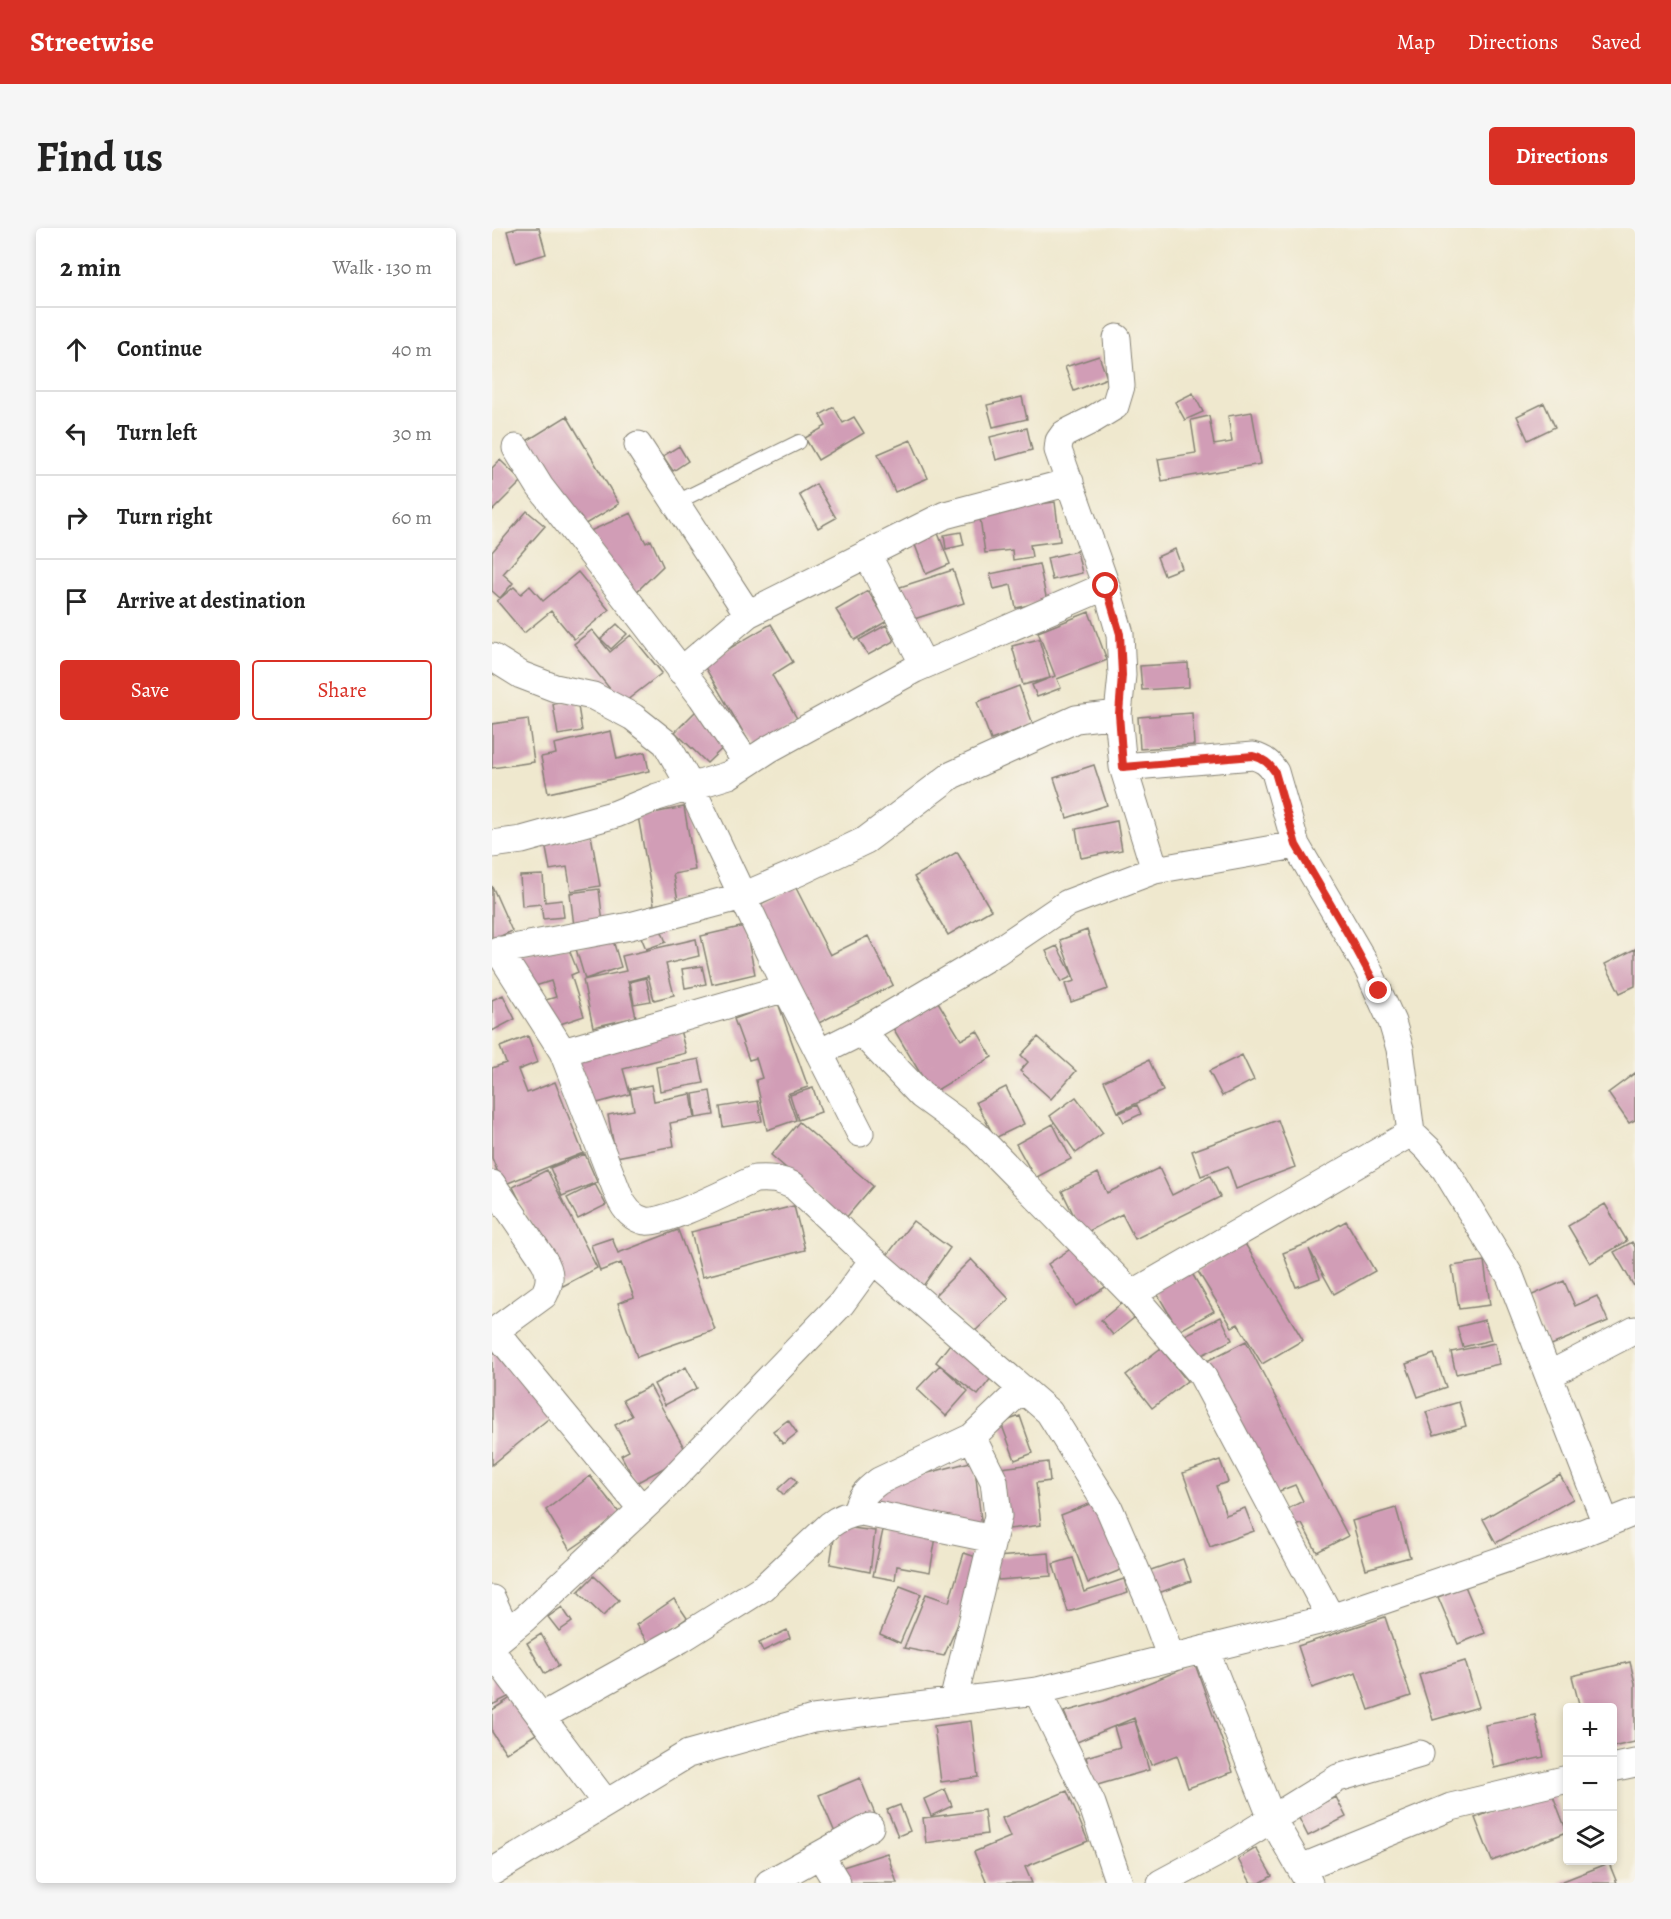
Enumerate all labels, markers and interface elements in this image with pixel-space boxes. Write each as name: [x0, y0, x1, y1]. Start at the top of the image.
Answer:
text: Streetwise: [30, 23, 154, 61]
text: Map: [1397, 28, 1435, 56]
text: Directions: [1468, 28, 1558, 56]
text: Saved: [1591, 28, 1641, 56]
button: Directions: [1489, 127, 1635, 185]
text: Find us: [36, 128, 163, 185]
text: 2 min: [60, 250, 121, 285]
text: Walk · 130 m: [333, 254, 432, 281]
icon: ahead: [60, 333, 93, 366]
text: Continue: [117, 334, 202, 364]
text: 40 m: [392, 336, 432, 363]
icon: left: [60, 417, 93, 450]
text: Turn left: [117, 418, 197, 448]
text: 30 m: [392, 420, 432, 447]
icon: right: [60, 501, 93, 534]
text: Turn right: [117, 502, 213, 532]
text: 60 m: [392, 504, 432, 531]
route start: [1092, 572, 1118, 598]
icon: arrive: [60, 585, 93, 618]
text: Arrive at destination: [117, 586, 306, 616]
button: Save: [60, 660, 240, 720]
button: Share: [252, 660, 432, 720]
route end: [1365, 977, 1391, 1003]
map controls: [1563, 1703, 1617, 1865]
button: +: [1563, 1703, 1617, 1757]
button: −: [1563, 1757, 1617, 1811]
button: layers: [1563, 1811, 1617, 1865]

